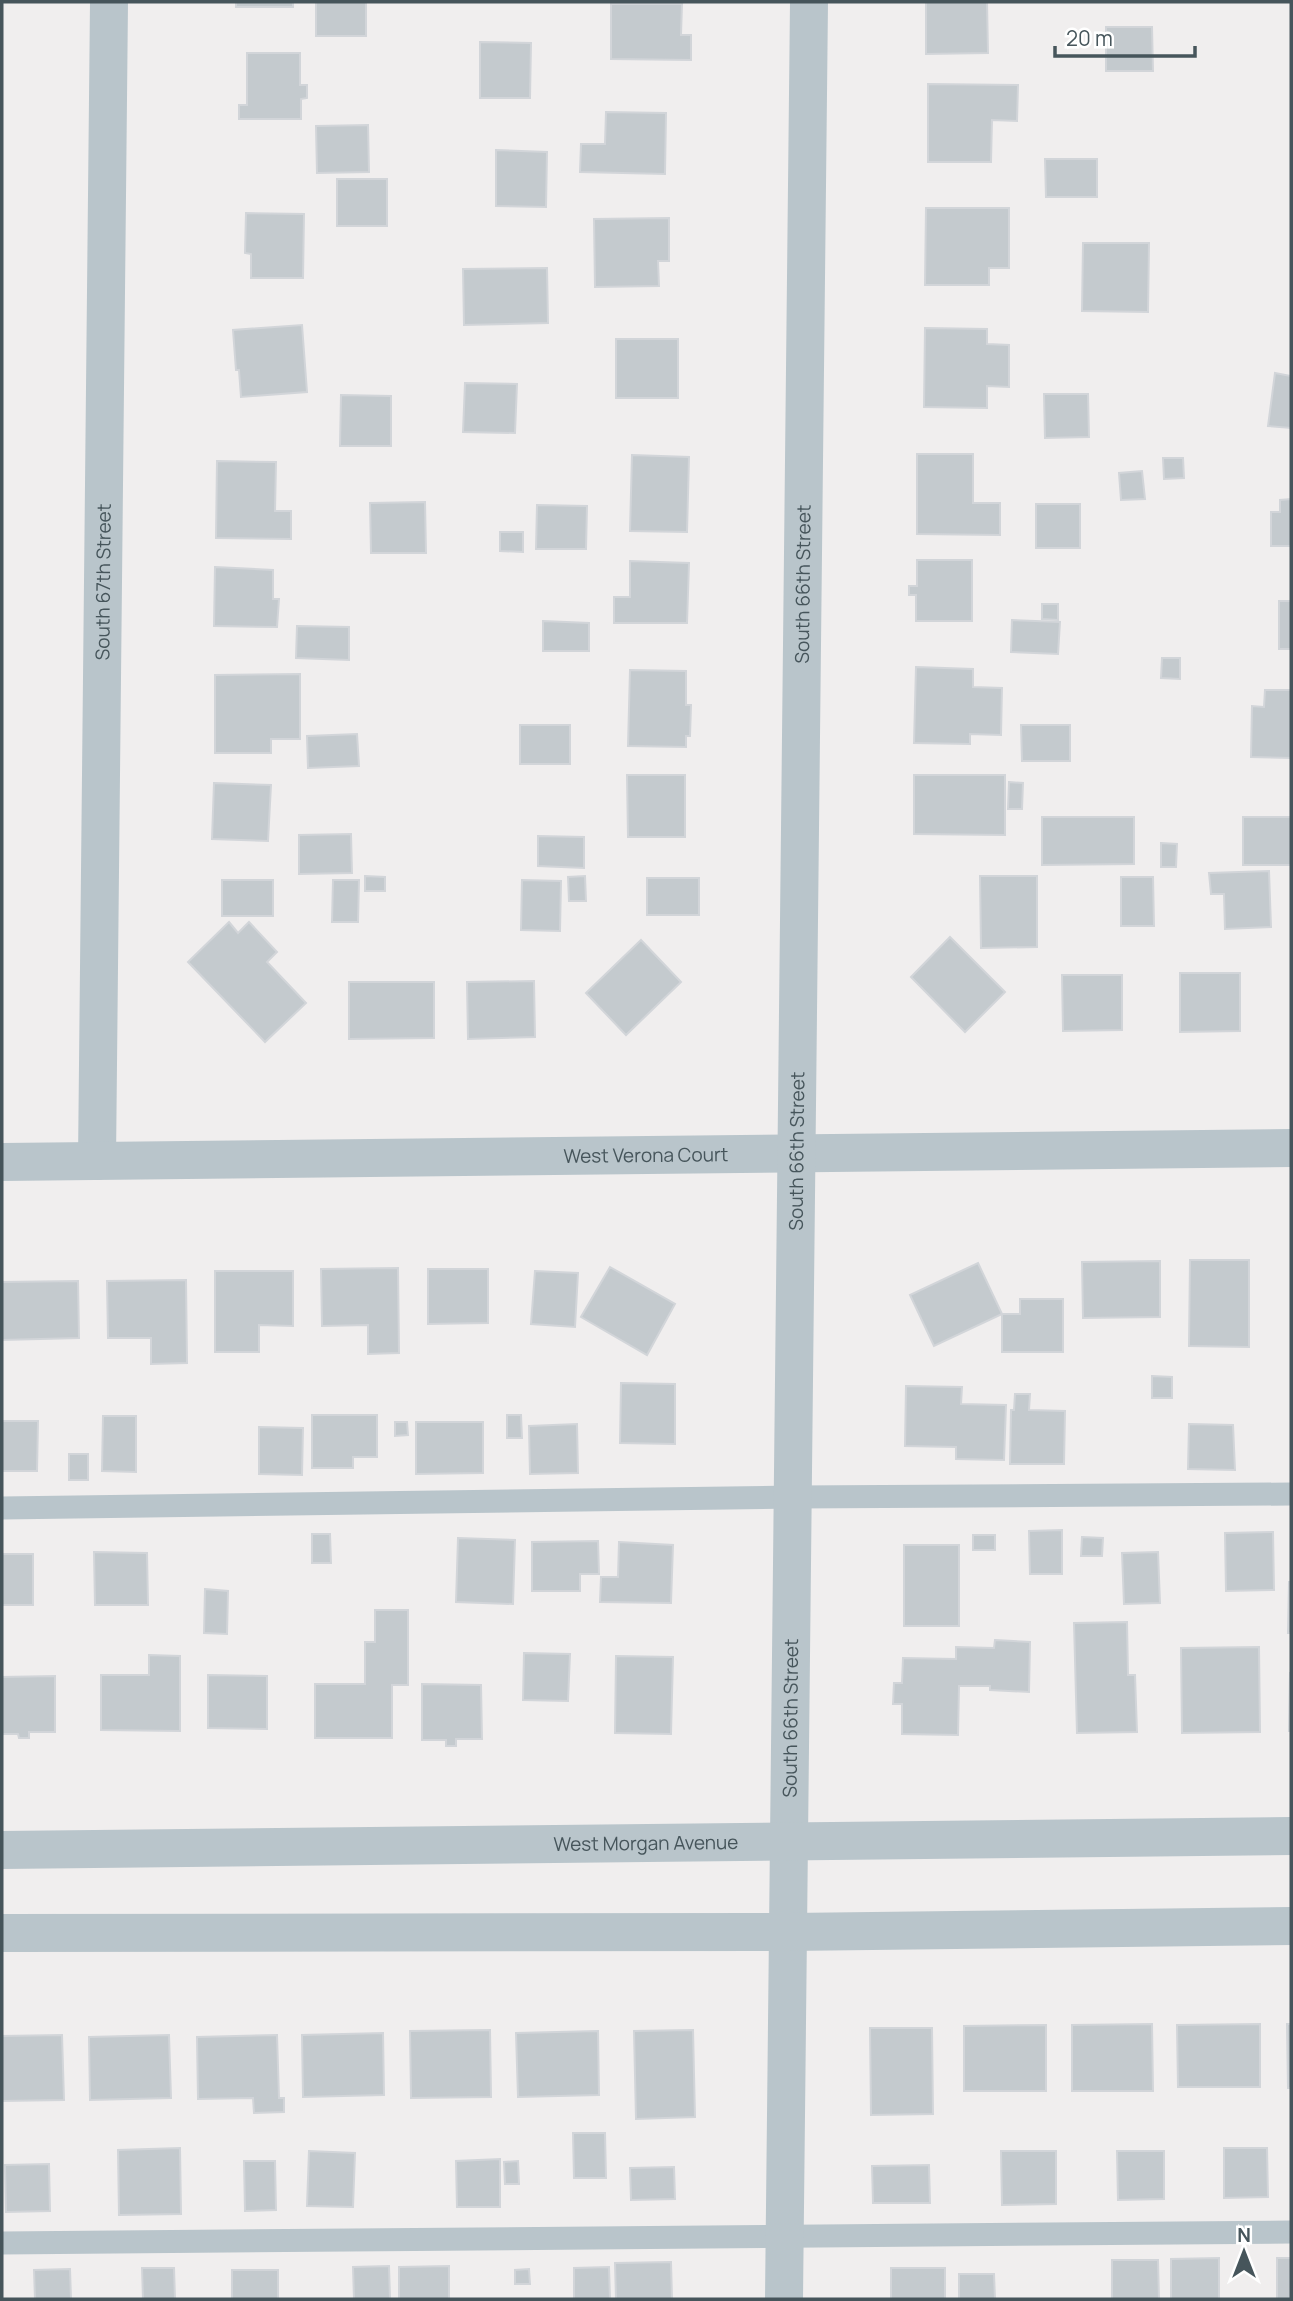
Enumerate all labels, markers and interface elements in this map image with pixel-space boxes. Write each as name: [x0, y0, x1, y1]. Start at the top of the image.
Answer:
scale bar: [1055, 14, 1195, 58]
text: 20 m: [1066, 24, 1113, 52]
street label: South 67th Street: [89, 503, 117, 661]
street label: South 66th Street: [789, 504, 817, 664]
street label: South 66th Street: [783, 1071, 810, 1231]
street label: West Verona Court: [563, 1141, 729, 1169]
street label: South 66th Street: [776, 1638, 804, 1798]
street label: West Morgan Avenue: [553, 1829, 739, 1857]
north arrow: [1209, 2217, 1279, 2287]
text: N: [1237, 2222, 1251, 2248]

